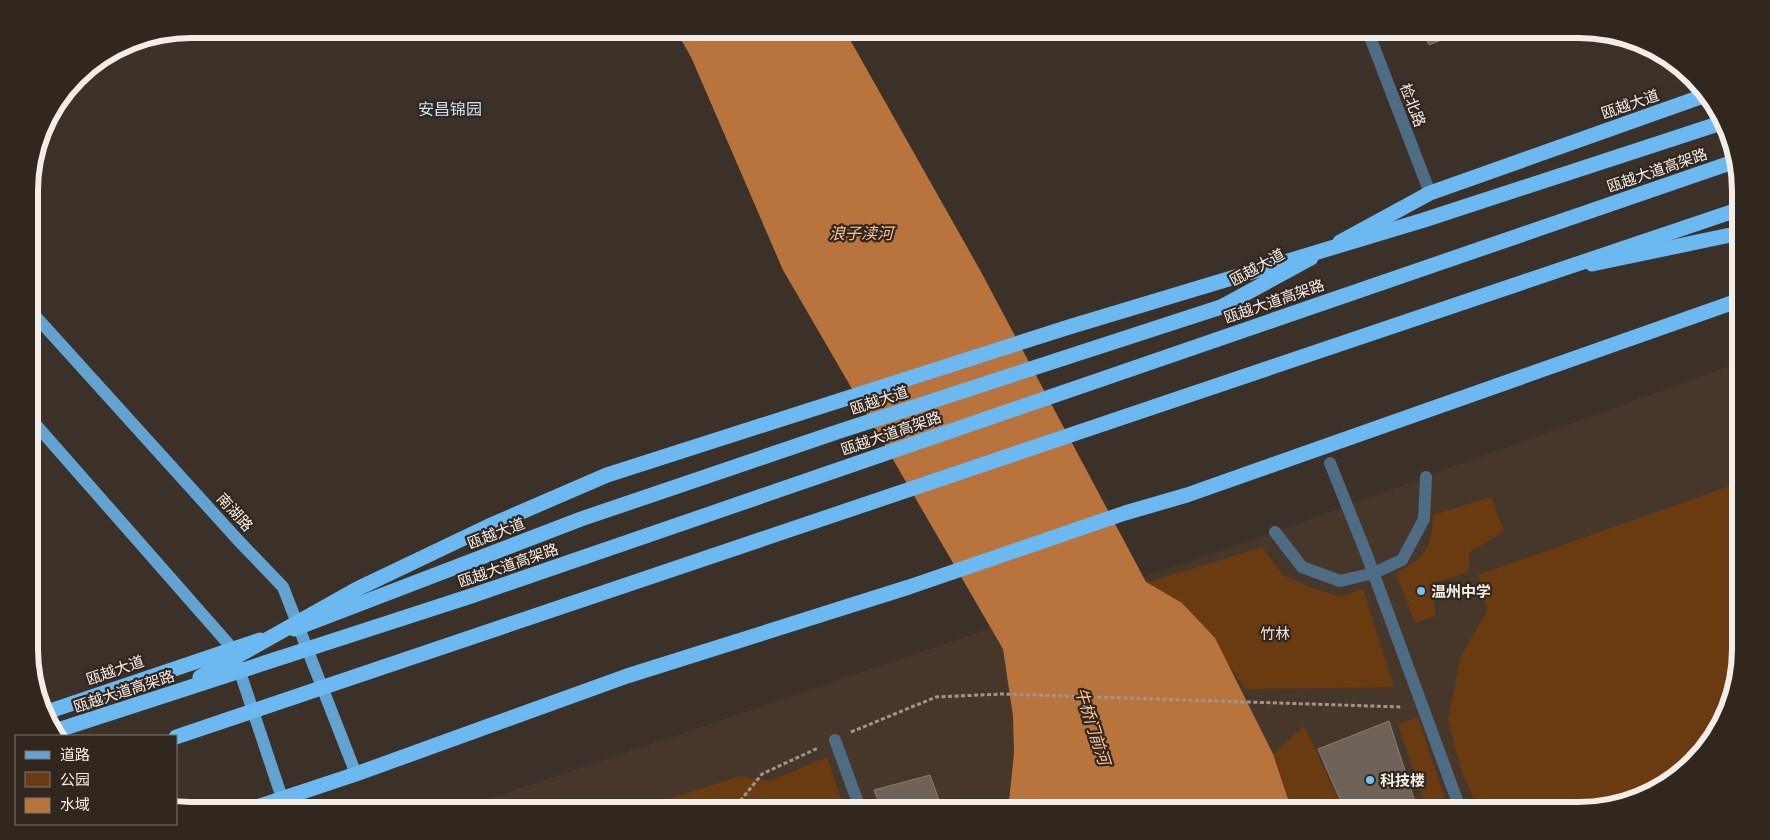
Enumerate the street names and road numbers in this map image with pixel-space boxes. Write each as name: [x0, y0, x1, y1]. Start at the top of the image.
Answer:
street label: 检北路: [1397, 81, 1429, 129]
street label: 瓯越大道: [1599, 86, 1661, 122]
street label: 瓯越大道高架路: [1605, 145, 1709, 195]
street label: 瓯越大道: [1227, 245, 1287, 289]
street label: 瓯越大道高架路: [1222, 276, 1326, 326]
street label: 瓯越大道: [848, 383, 910, 417]
street label: 瓯越大道高架路: [839, 408, 943, 458]
street label: 南湖路: [214, 490, 256, 534]
street label: 瓯越大道: [465, 514, 527, 552]
street label: 瓯越大道高架路: [456, 540, 560, 590]
street label: 瓯越大道: [84, 652, 146, 688]
street label: 瓯越大道高架路: [71, 667, 177, 715]

